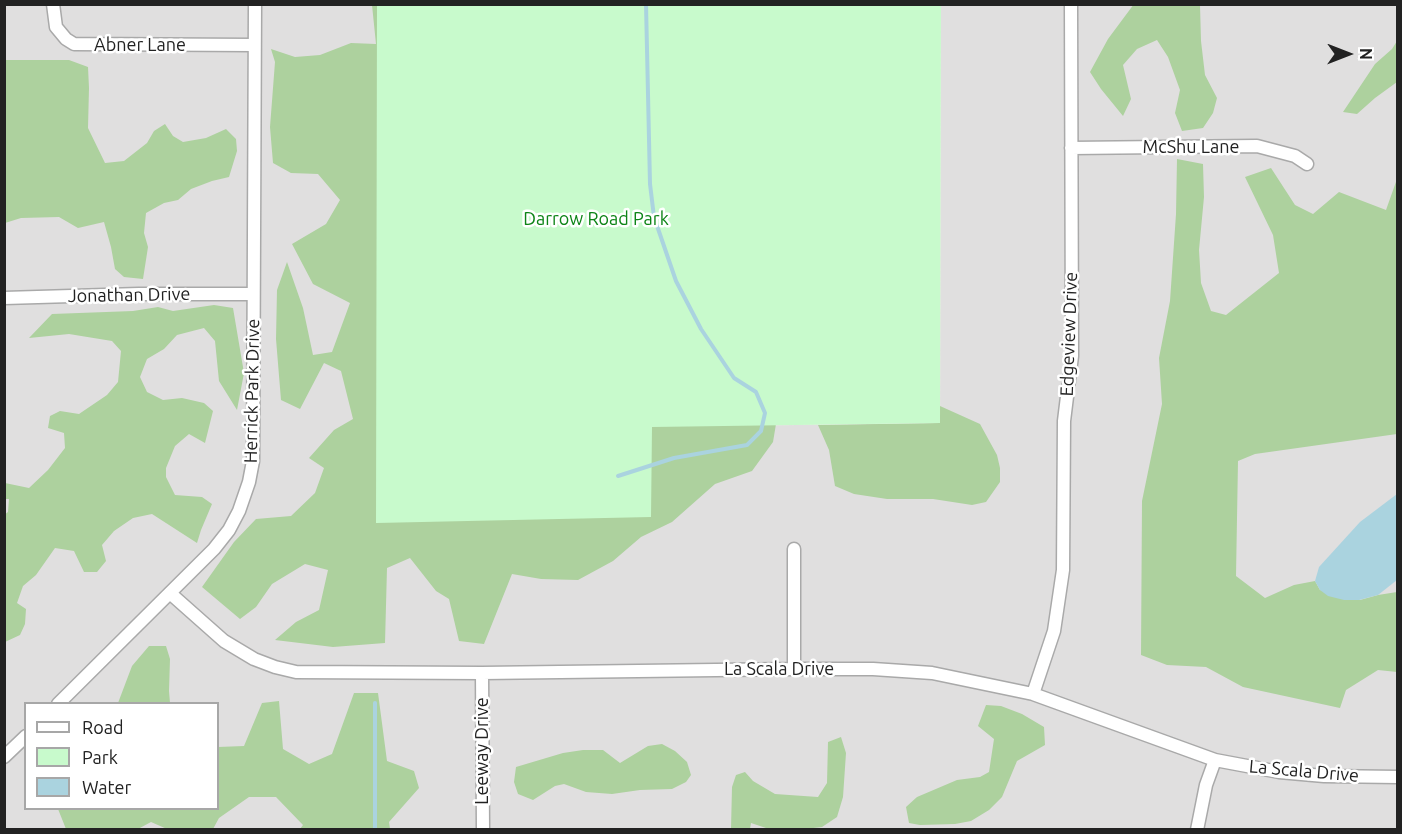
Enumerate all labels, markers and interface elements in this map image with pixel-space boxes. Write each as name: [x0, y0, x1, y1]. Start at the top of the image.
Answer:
north arrow: [1318, 24, 1378, 84]
street label: Abner Lane: [94, 34, 186, 56]
text: N: [1357, 48, 1375, 60]
street label: McShu Lane: [1143, 136, 1239, 158]
park label: Darrow Road Park: [523, 208, 669, 230]
street label: Edgeview Drive: [1056, 271, 1082, 397]
street label: Jonathan Drive: [68, 283, 190, 307]
street label: Herrick Park Drive: [240, 319, 264, 463]
street label: La Scala Drive: [724, 658, 834, 680]
street label: Leeway Drive: [471, 697, 493, 805]
legend: [24, 702, 219, 810]
text: Road: [82, 717, 124, 737]
text: Park: [82, 747, 118, 767]
street label: La Scala Drive: [1248, 755, 1360, 787]
text: Water: [82, 777, 131, 797]

